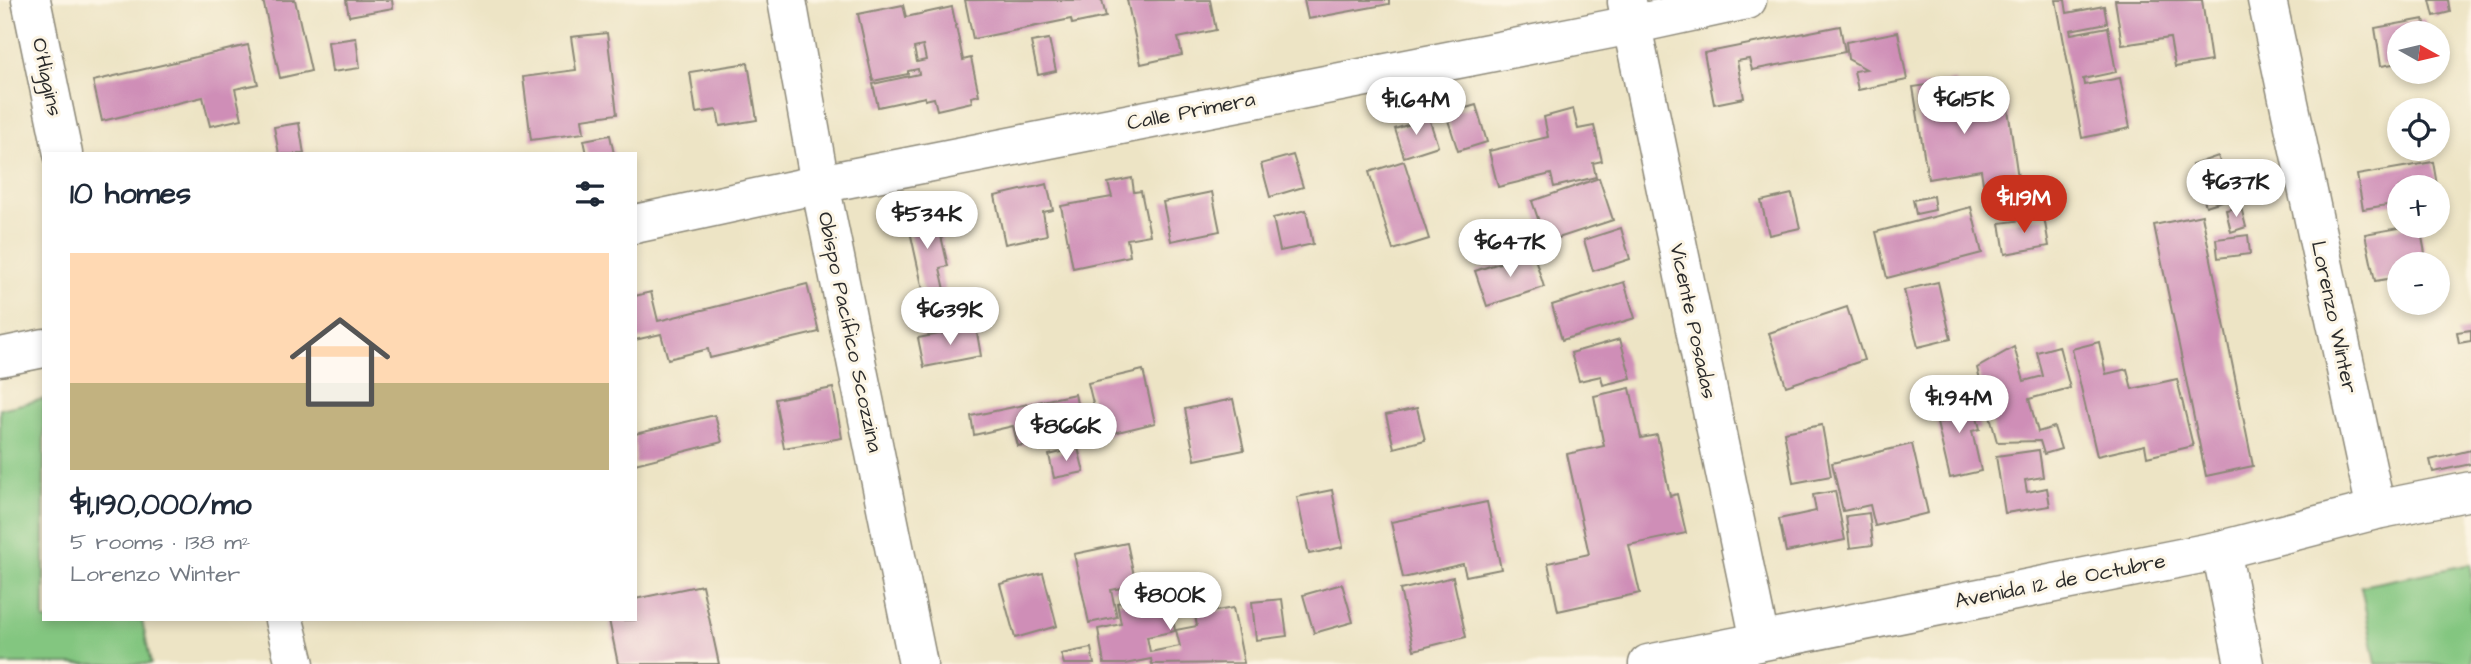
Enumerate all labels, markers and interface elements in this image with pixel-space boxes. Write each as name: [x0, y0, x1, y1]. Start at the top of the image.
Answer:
north arrow: [2387, 21, 2450, 84]
map controls: [2387, 21, 2450, 315]
street label: O'Higgins: [23, 35, 69, 119]
pin: $615K: [1915, 76, 2013, 136]
pin: $1.64M: [1359, 78, 1473, 137]
text: $615K: [1934, 83, 1994, 115]
street label: Calle Primera: [1124, 84, 1258, 138]
text: $1.64M: [1382, 84, 1450, 116]
button: locate: [2387, 98, 2450, 161]
pin: $637K: [2187, 160, 2285, 219]
text: $637K: [2202, 166, 2270, 198]
text: 10 homes: [70, 173, 191, 215]
icon: filters: [571, 175, 609, 213]
button: +: [2387, 175, 2450, 238]
pin: $1.19M: [1967, 176, 2081, 235]
text: $1.19M: [1997, 182, 2051, 214]
pin: $534K: [878, 191, 976, 251]
text: $534K: [892, 198, 962, 230]
street label: Obispo Pacífico Scozzina: [809, 209, 890, 455]
pin: $647K: [1461, 219, 1559, 279]
text: $647K: [1475, 226, 1545, 258]
street label: Lorenzo Winter: [2304, 238, 2364, 396]
street label: Vicente Posadas: [1662, 241, 1724, 401]
button: −: [2387, 252, 2450, 315]
pin: $639K: [901, 288, 999, 347]
text: $639K: [917, 294, 983, 326]
icon: home: [277, 299, 403, 425]
pin: $1.94M: [1902, 376, 2016, 435]
text: $1.94M: [1926, 382, 1992, 414]
pin: $866K: [1017, 404, 1115, 463]
text: $866K: [1031, 410, 1101, 442]
text: $1,190,000/mo: [70, 484, 252, 526]
text: 5 rooms · 138 m²: [70, 526, 250, 558]
street label: Avenida 12 de Octubre: [1952, 546, 2168, 616]
text: Lorenzo Winter: [70, 558, 240, 590]
pin: $800K: [1121, 572, 1219, 632]
text: $800K: [1135, 579, 1205, 611]

